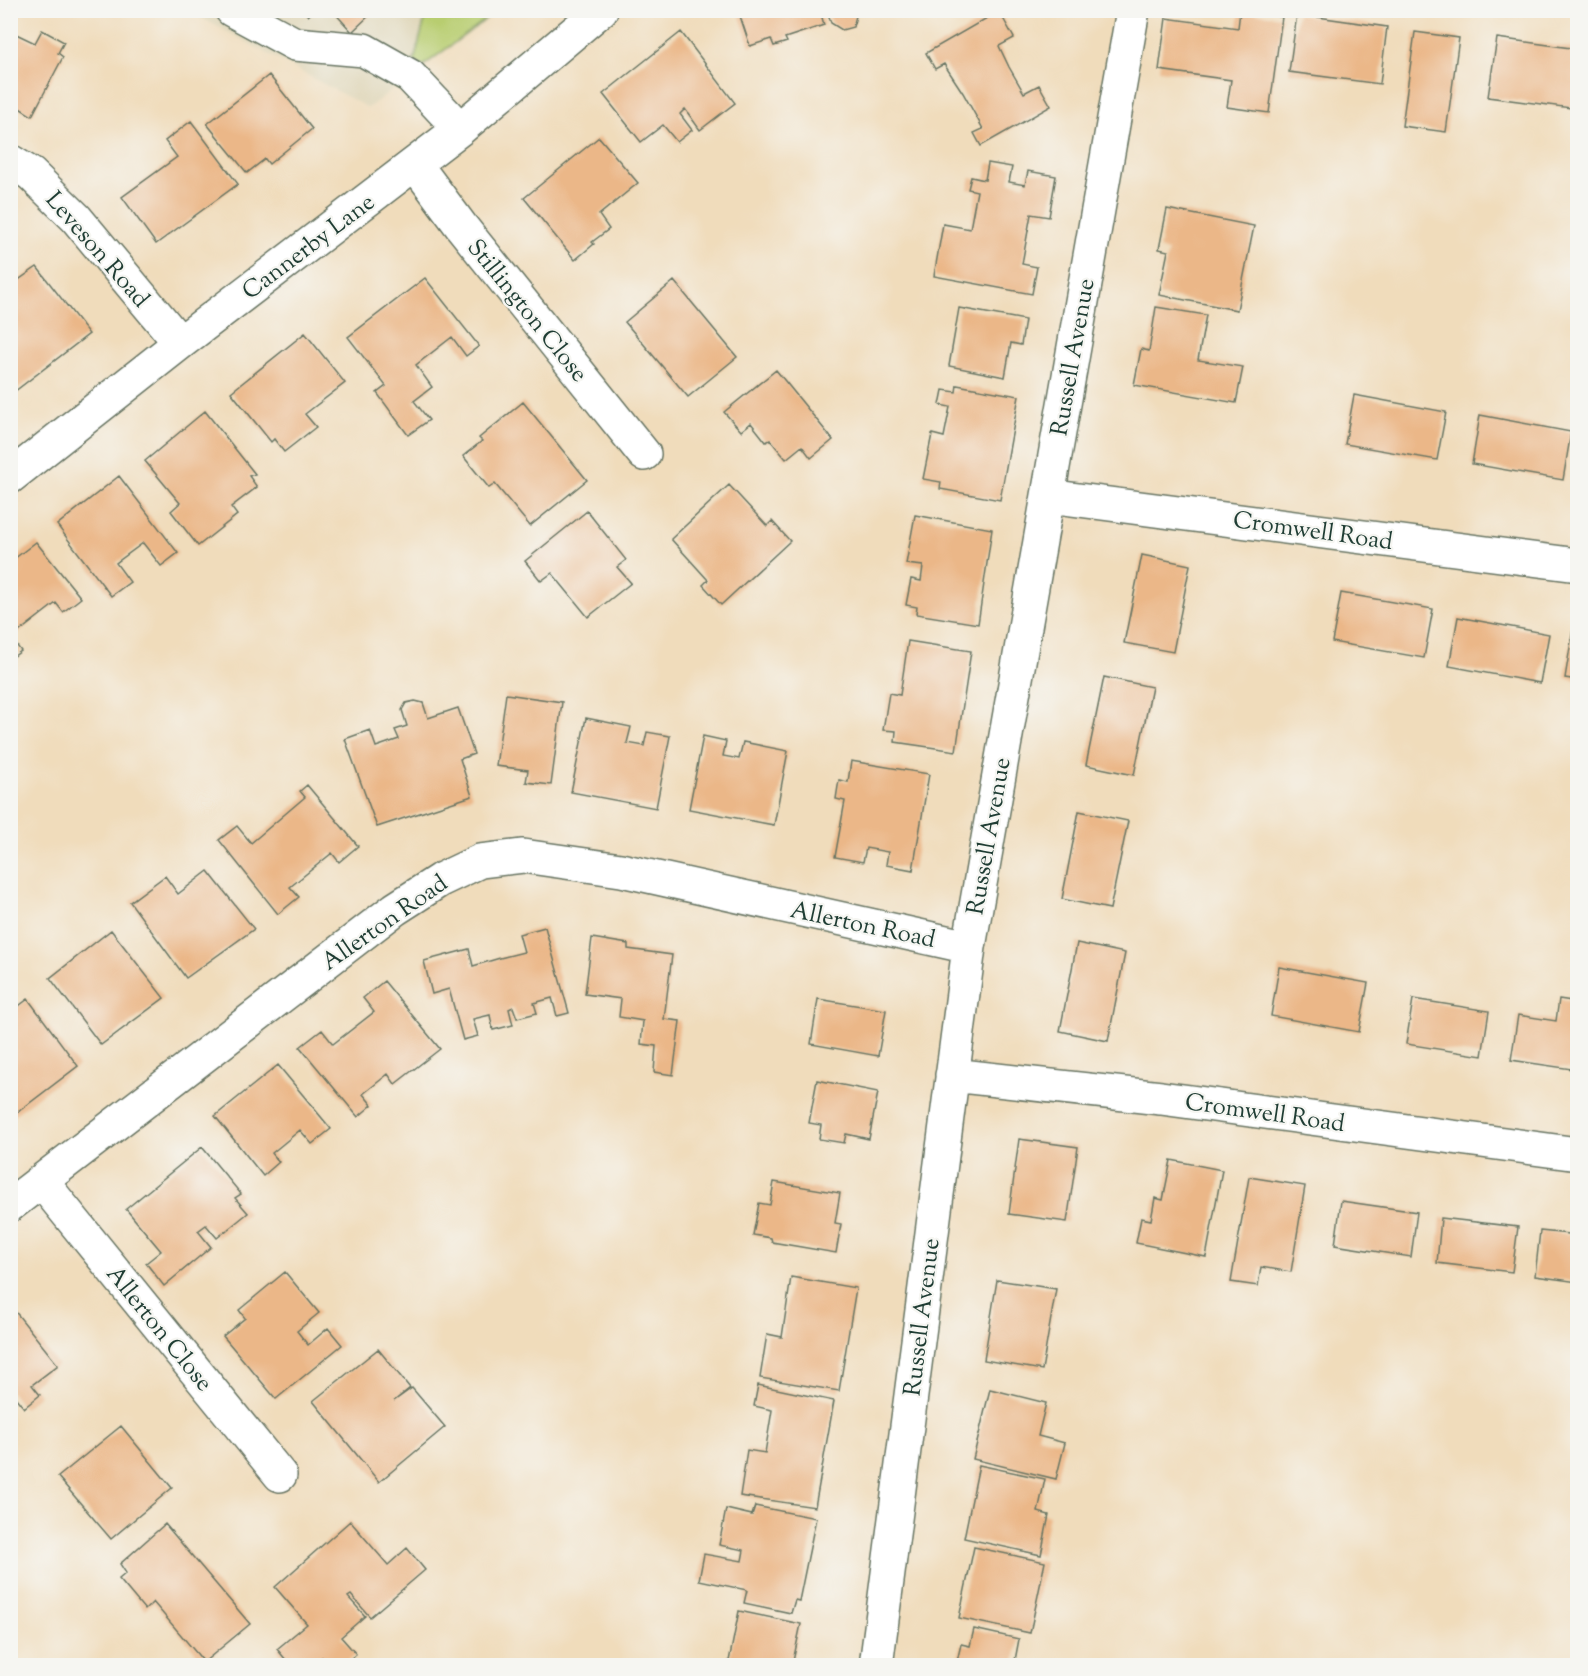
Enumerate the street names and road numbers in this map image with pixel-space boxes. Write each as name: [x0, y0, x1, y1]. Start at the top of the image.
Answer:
street label: Leveson Road: [36, 185, 157, 316]
street label: Cannerby Lane: [236, 186, 383, 309]
street label: Stillington Close: [458, 232, 595, 390]
street label: Russell Avenue: [1043, 276, 1105, 439]
street label: Cromwell Road: [1231, 504, 1395, 560]
street label: Russell Avenue: [959, 755, 1021, 918]
street label: Allerton Road: [315, 867, 456, 980]
street label: Allerton Road: [787, 894, 939, 958]
street label: Cromwell Road: [1183, 1086, 1347, 1142]
street label: Russell Avenue: [896, 1236, 950, 1398]
street label: Allerton Close: [97, 1259, 220, 1399]

